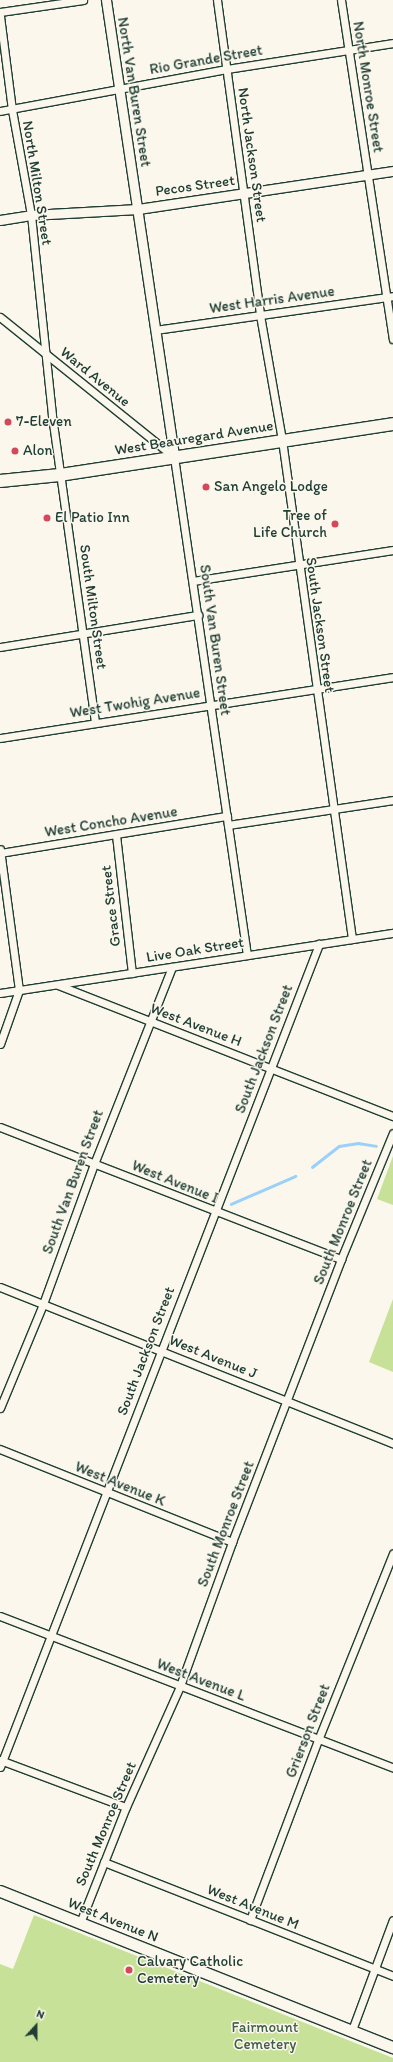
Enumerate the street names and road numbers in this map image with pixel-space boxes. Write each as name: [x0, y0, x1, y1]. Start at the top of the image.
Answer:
street label: North Van Buren Street: [113, 16, 155, 168]
street label: North Monroe Street: [349, 20, 387, 154]
street label: Rio Grande Street: [148, 41, 264, 79]
street label: North Jackson Street: [234, 86, 270, 224]
street label: North Milton Street: [18, 120, 56, 246]
street label: Pecos Street: [154, 172, 236, 200]
street label: West Harris Avenue: [208, 282, 336, 318]
street label: Ward Avenue: [57, 343, 133, 411]
street label: West Beauregard Avenue: [113, 417, 275, 459]
street label: South Milton Street: [75, 544, 111, 670]
street label: South Jackson Street: [302, 556, 338, 694]
street label: South Van Buren Street: [196, 564, 234, 716]
street label: West Twohig Avenue: [70, 684, 200, 722]
street label: West Concho Avenue: [44, 803, 178, 841]
street label: Grace Street: [97, 865, 125, 947]
street label: Live Oak Street: [145, 933, 245, 967]
street label: South Jackson Street: [231, 982, 297, 1116]
street label: West Avenue H: [148, 999, 244, 1051]
street label: South Van Buren Street: [39, 1108, 107, 1256]
street label: West Avenue I: [129, 1157, 221, 1207]
street label: South Monroe Street: [310, 1157, 376, 1287]
street label: South Jackson Street: [113, 1284, 179, 1418]
street label: West Avenue J: [167, 1331, 259, 1383]
street label: West Avenue K: [73, 1458, 167, 1510]
street label: South Monroe Street: [194, 1459, 258, 1589]
street label: West Avenue L: [154, 1655, 248, 1705]
street label: Grierson Street: [282, 1682, 334, 1780]
street label: South Monroe Street: [72, 1760, 140, 1888]
street label: West Avenue M: [205, 1880, 301, 1934]
street label: West Avenue N: [65, 1894, 161, 1946]

